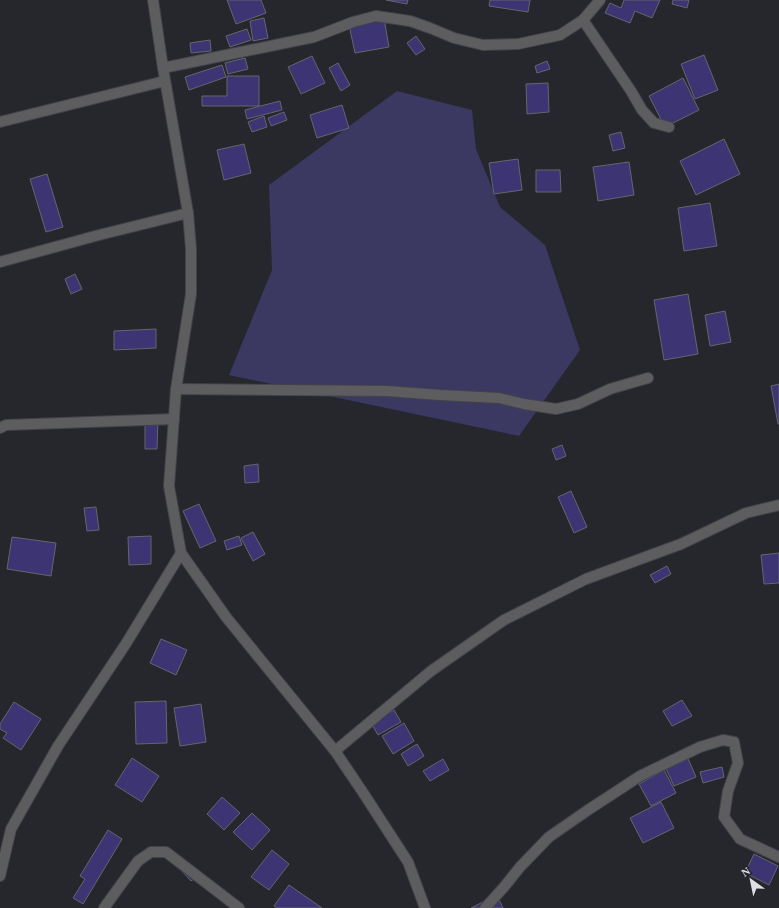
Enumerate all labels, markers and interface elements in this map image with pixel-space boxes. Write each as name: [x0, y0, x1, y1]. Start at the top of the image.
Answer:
north arrow: [731, 860, 771, 900]
text: N: [739, 864, 752, 879]

